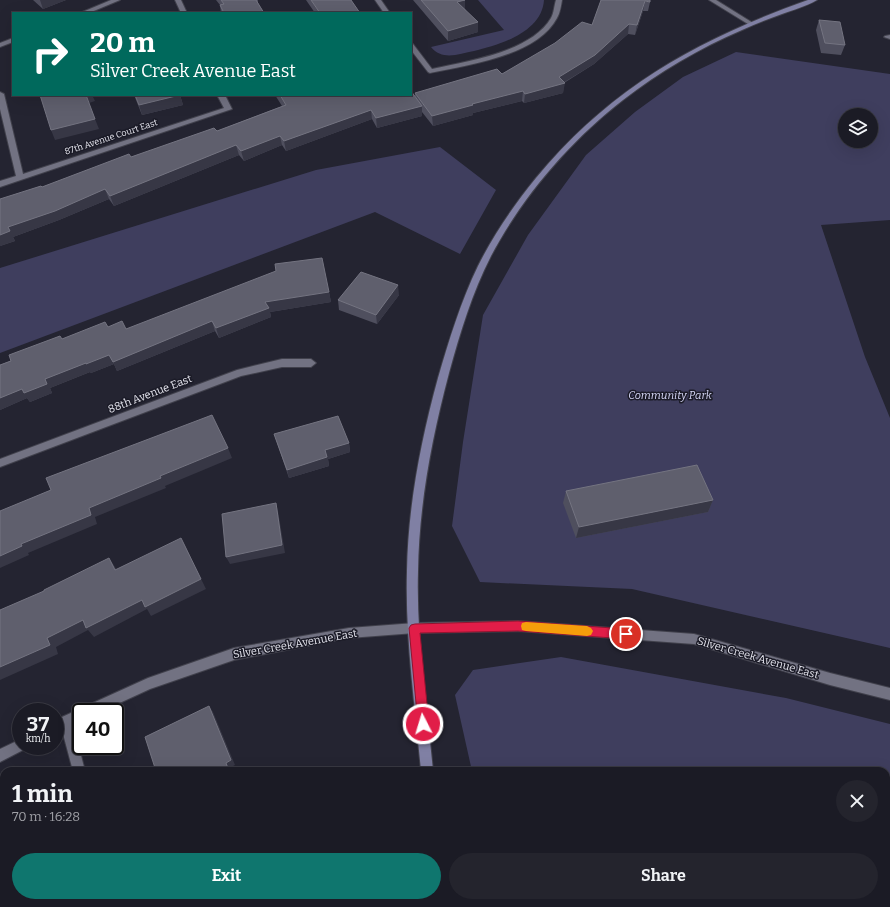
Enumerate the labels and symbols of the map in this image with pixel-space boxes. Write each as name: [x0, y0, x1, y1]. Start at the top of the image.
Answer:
street label: 87th Avenue Court East: [63, 117, 159, 157]
street label: 88th Avenue East: [106, 372, 194, 416]
park label: Community Park: [628, 389, 713, 402]
pin: [609, 617, 643, 651]
street label: Silver Creek Avenue East: [232, 627, 358, 661]
street label: Silver Creek Avenue East: [696, 634, 820, 682]
speed limit sign: 40: [72, 703, 124, 755]
position arrow: [402, 703, 444, 745]

